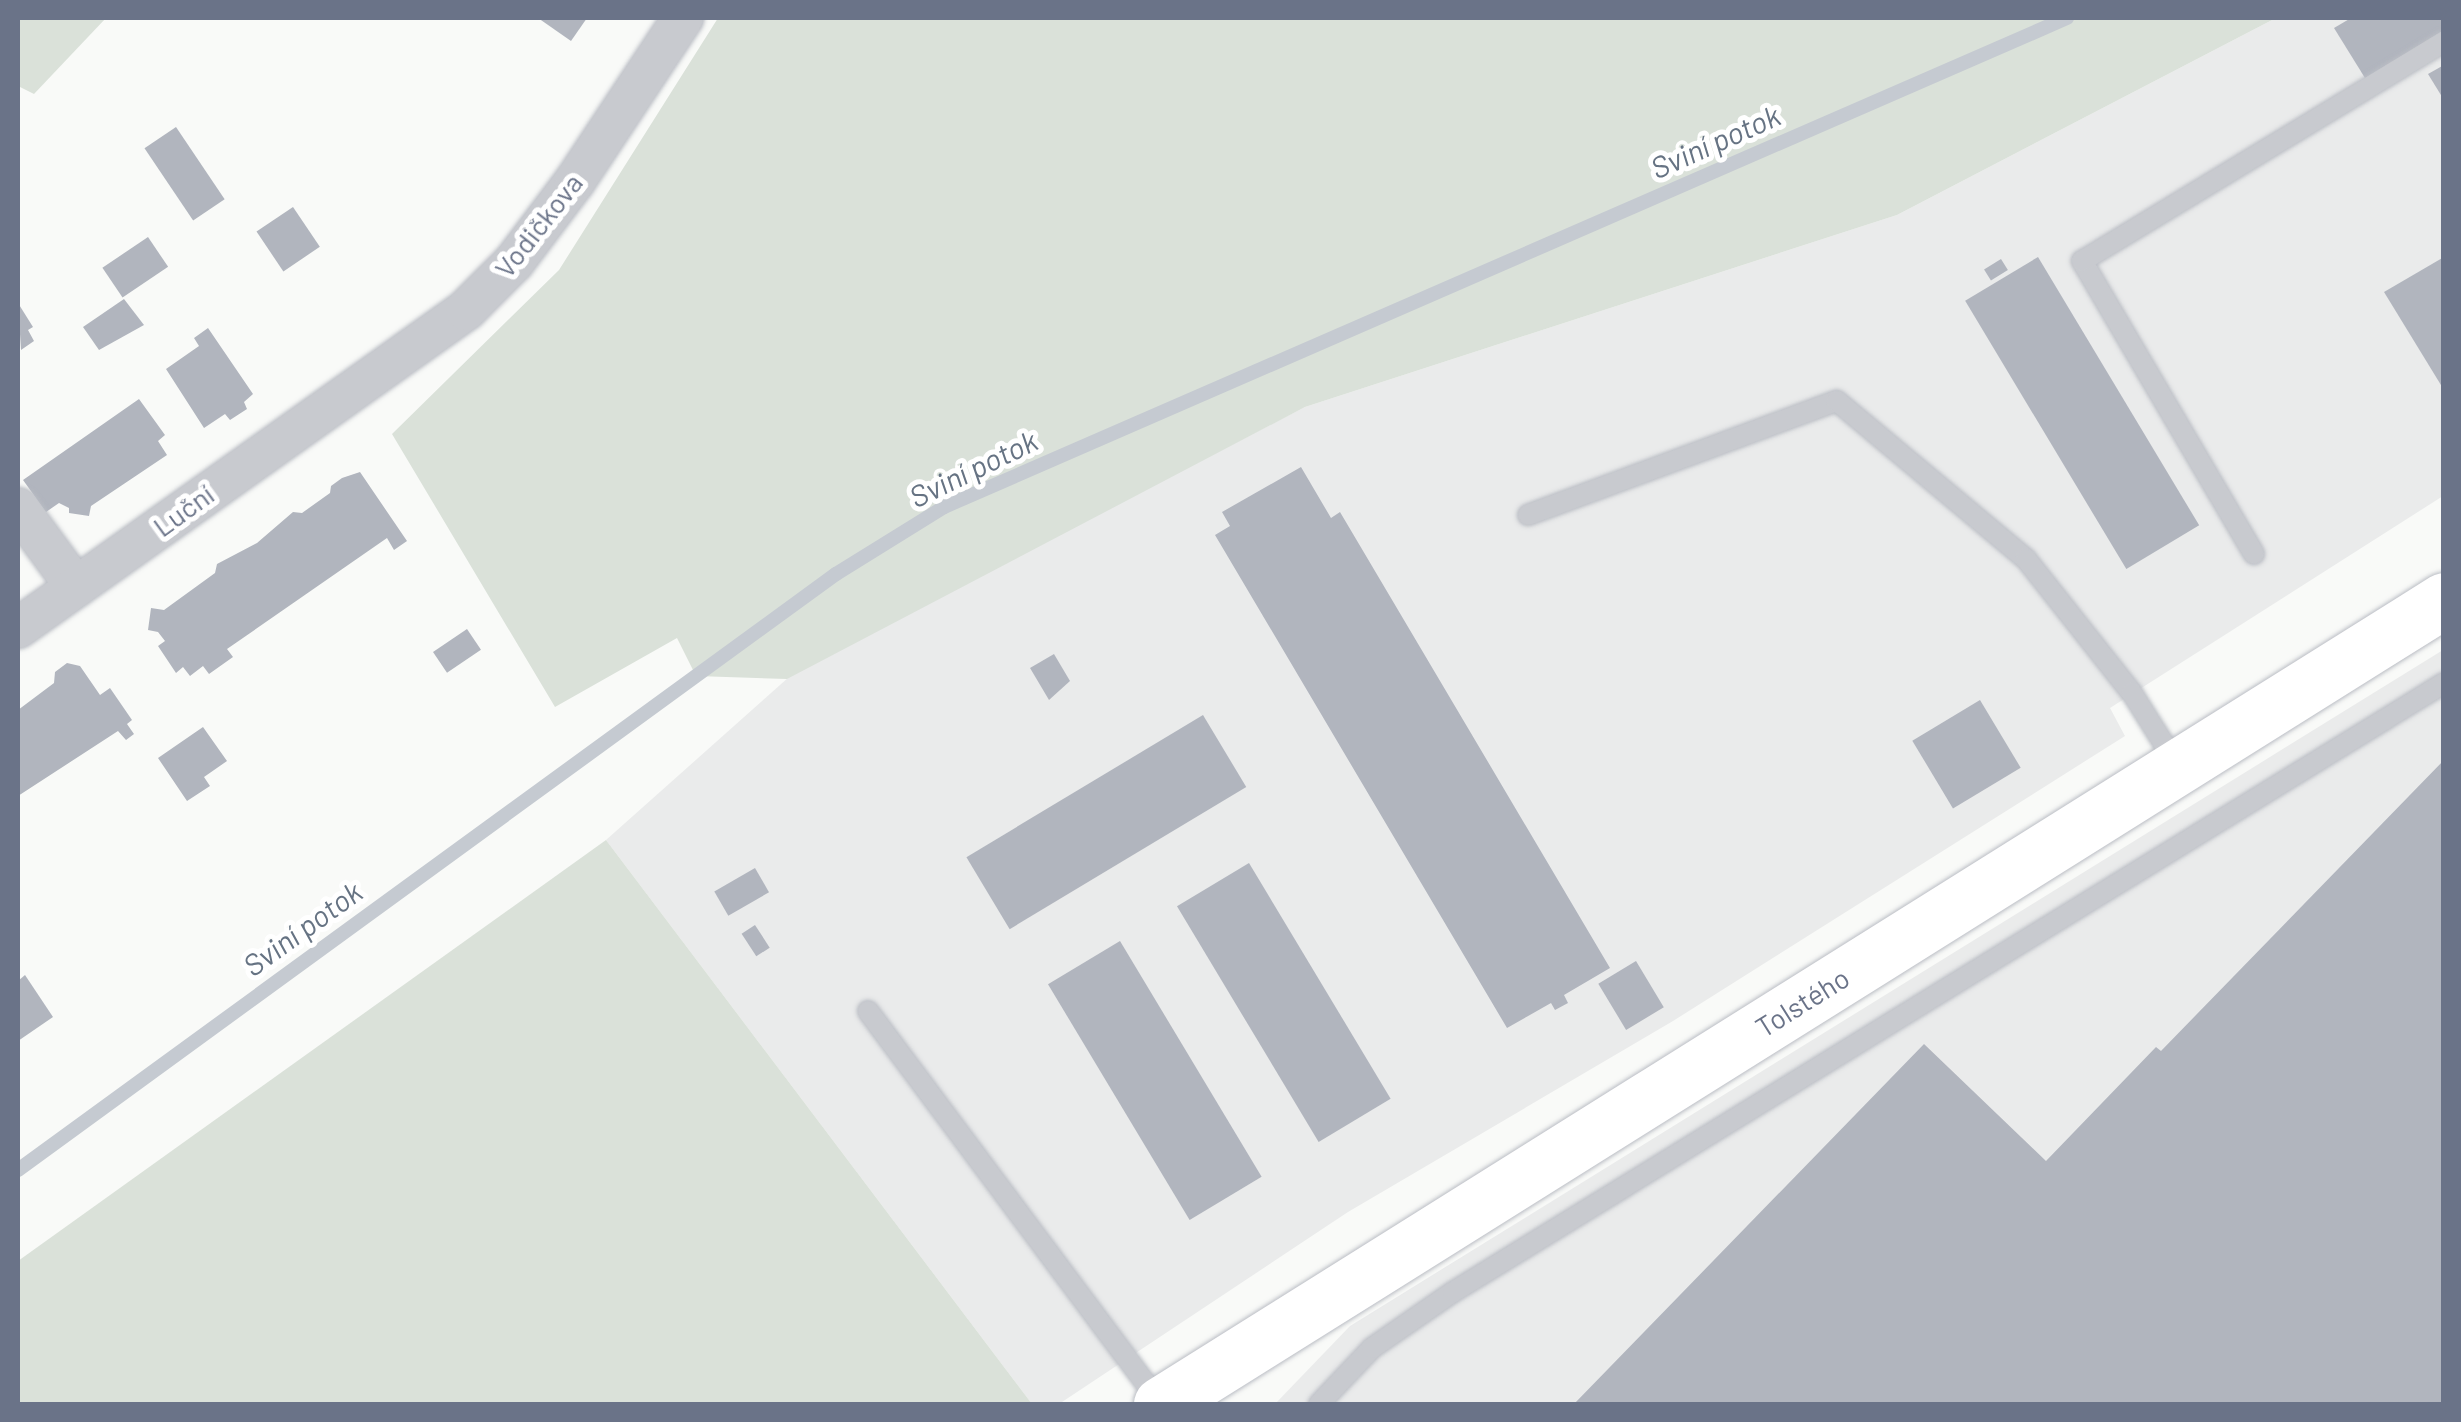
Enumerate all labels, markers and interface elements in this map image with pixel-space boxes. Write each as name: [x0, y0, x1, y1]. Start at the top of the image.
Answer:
water label: Sviní potok: [1645, 96, 1785, 186]
street label: Vodičkova: [487, 166, 589, 284]
water label: Sviní potok: [903, 422, 1043, 514]
street label: Luční: [146, 477, 220, 543]
water label: Sviní potok: [236, 873, 368, 983]
street label: Tolstého: [1749, 960, 1855, 1044]

